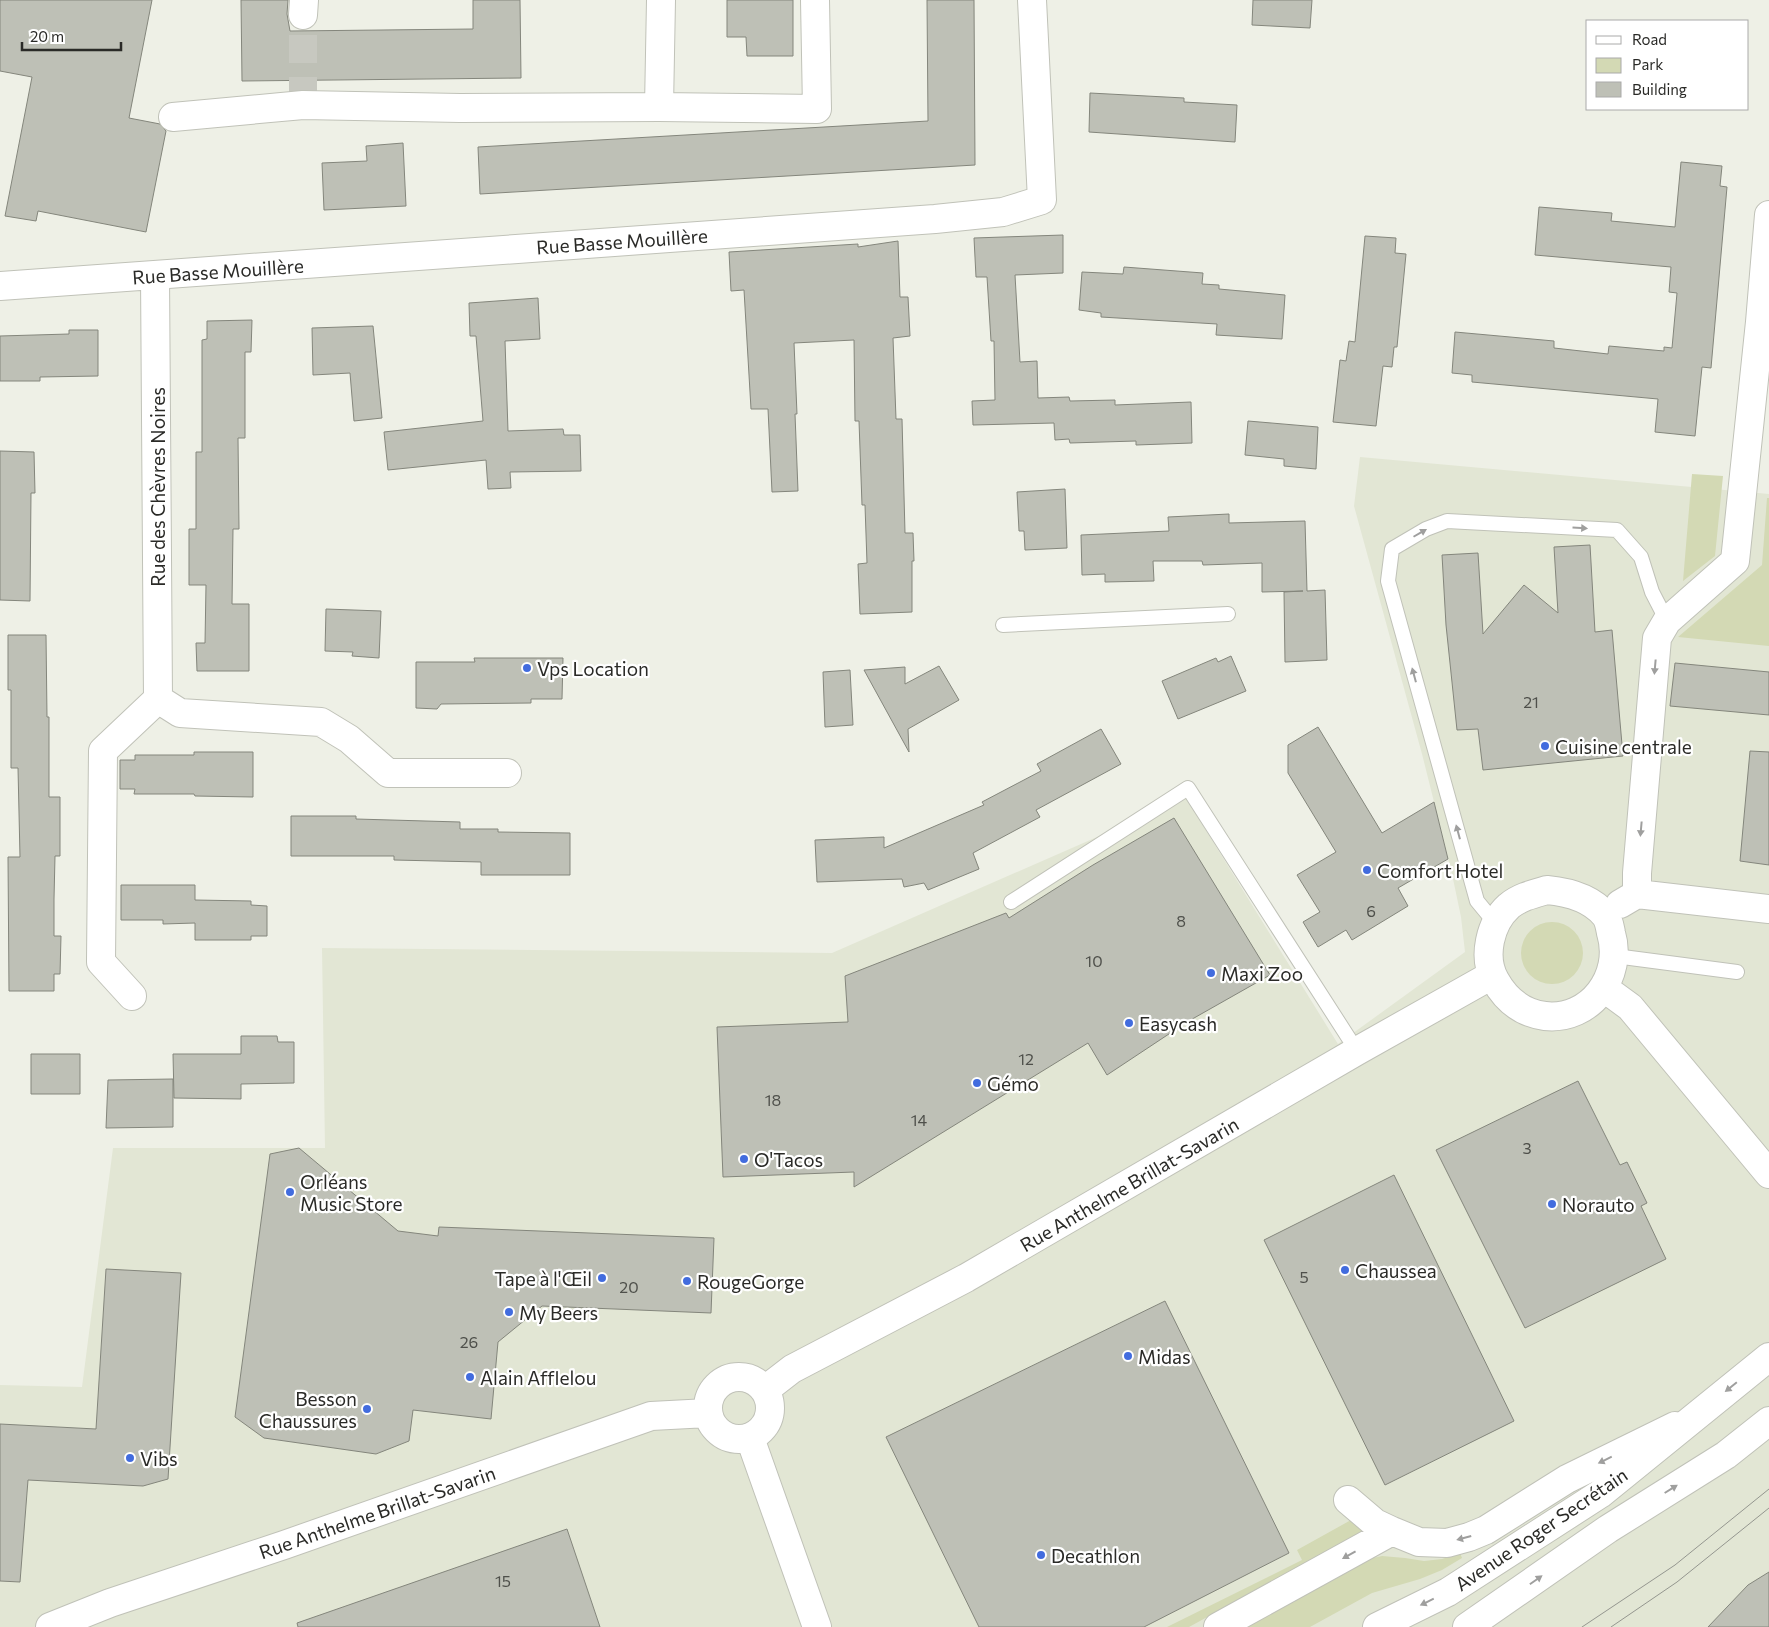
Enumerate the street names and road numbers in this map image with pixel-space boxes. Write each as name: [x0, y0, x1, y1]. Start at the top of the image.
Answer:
street label: Rue Basse Mouillère: [535, 224, 709, 258]
street label: Rue Basse Mouillère: [131, 254, 305, 288]
street label: Rue des Chèvres Noires: [146, 387, 169, 587]
street label: Rue Anthelme Brillat-Savarin: [1016, 1112, 1242, 1256]
street label: Rue Anthelme Brillat-Savarin: [256, 1461, 498, 1563]
street label: Avenue Roger Secrétain: [1450, 1463, 1632, 1595]

